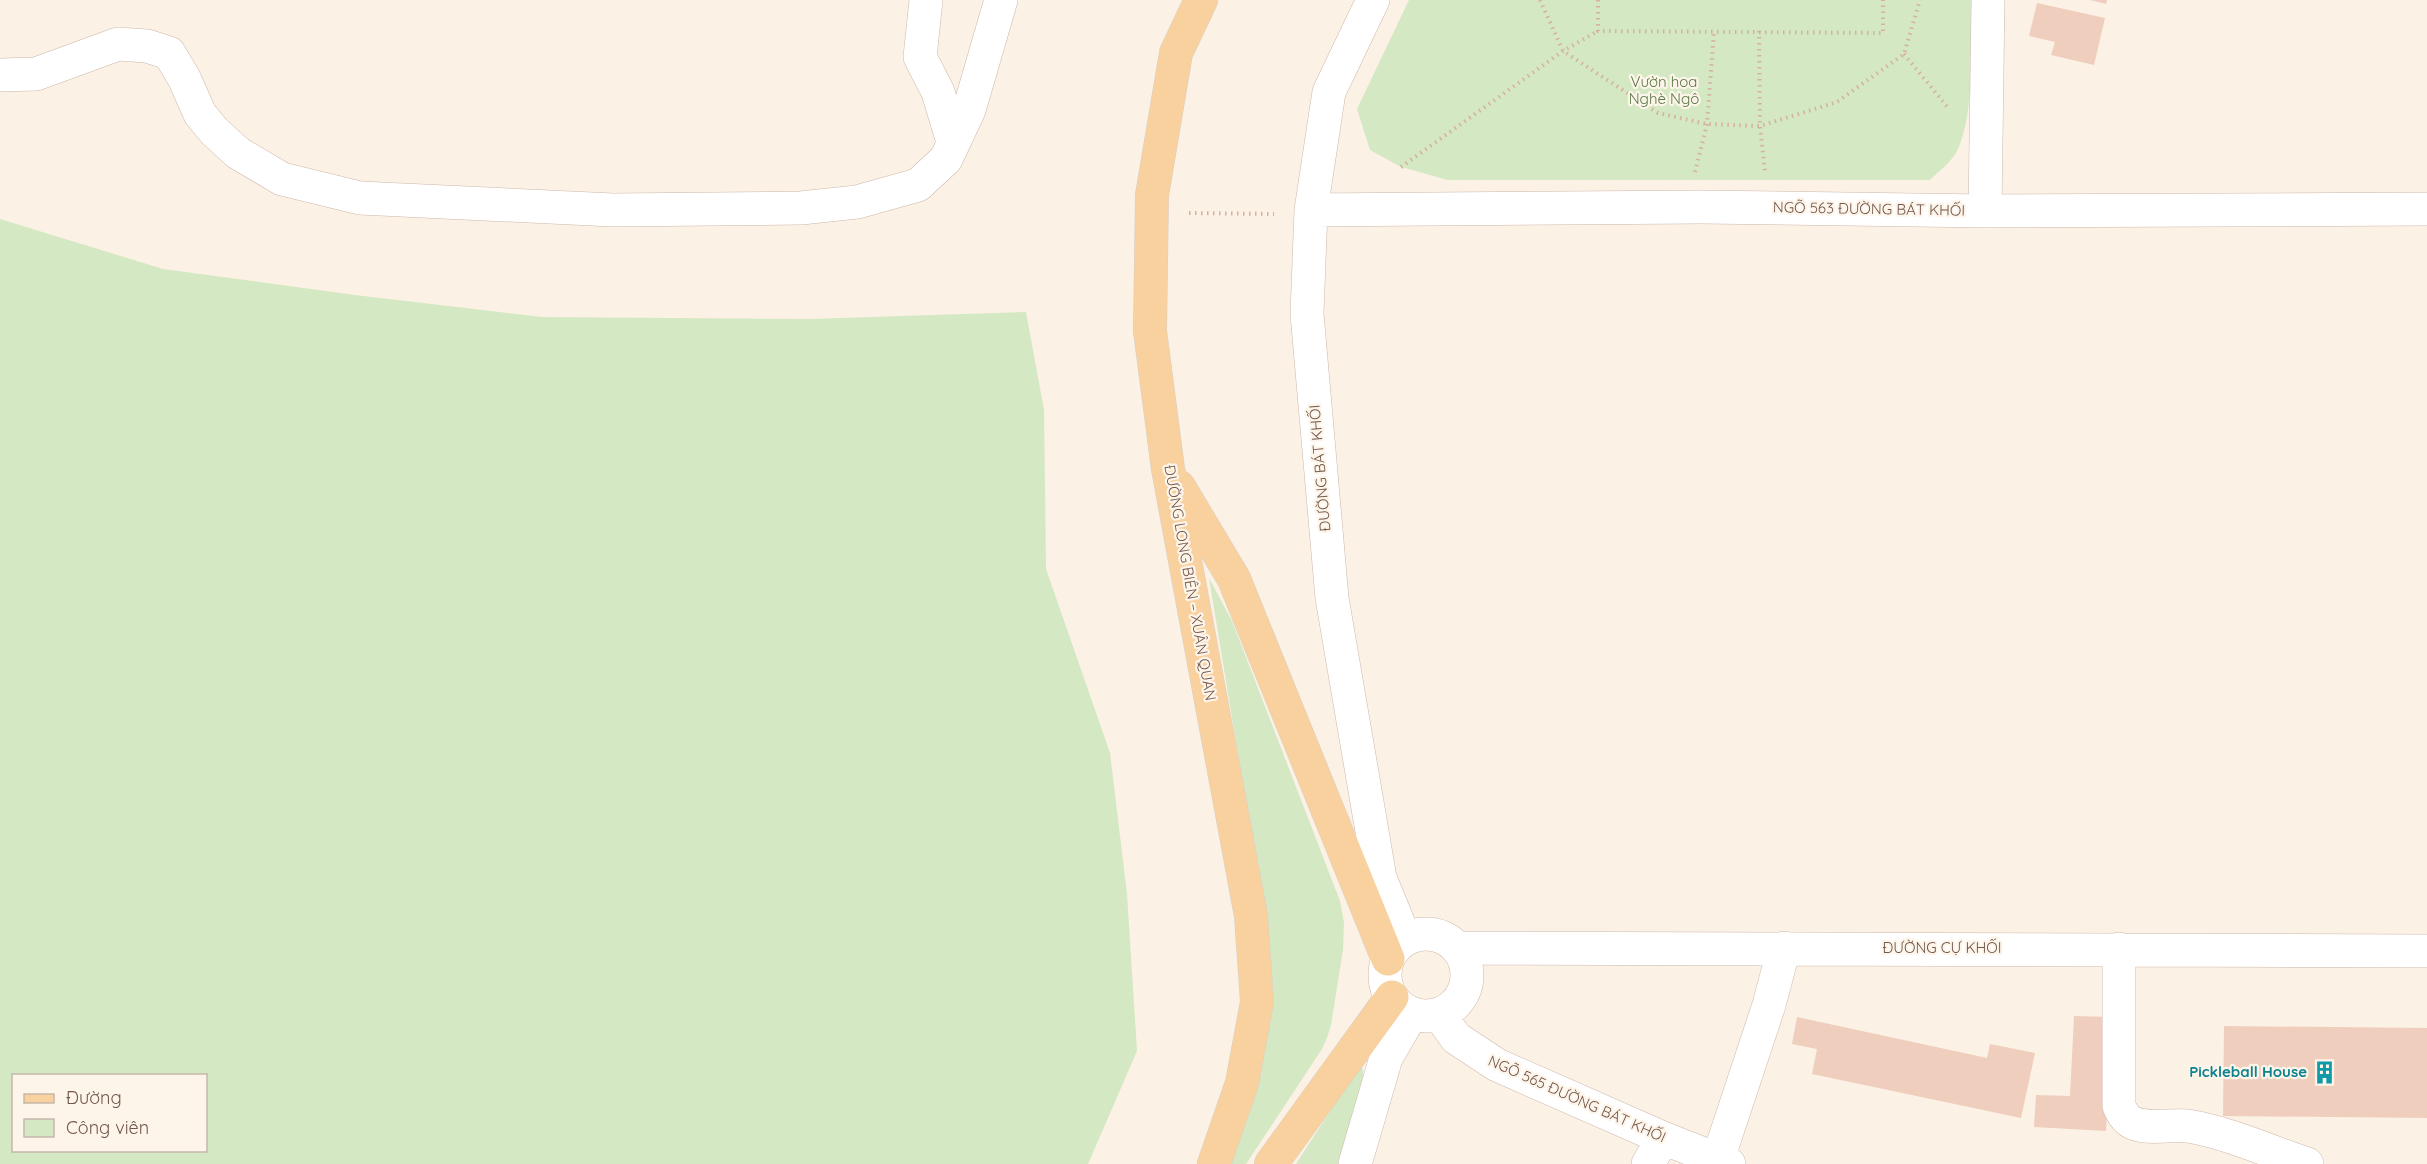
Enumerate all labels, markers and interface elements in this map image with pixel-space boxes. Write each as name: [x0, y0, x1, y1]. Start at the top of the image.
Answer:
park label: Vườn hoa Nghè Ngô: [1629, 72, 1699, 108]
street label: NGÕ 563 ĐƯỜNG BÁT KHỐI: [1773, 197, 1965, 220]
street label: ĐƯỜNG BÁT KHỐI: [1304, 404, 1335, 532]
street label: ĐƯỜNG LONG BIÊN – XUÂN QUAN: [1160, 464, 1221, 702]
street label: ĐƯỜNG CỰ KHỐI: [1882, 938, 2002, 957]
street label: NGÕ 565 ĐƯỜNG BÁT KHỐI: [1485, 1051, 1669, 1146]
building icon: Pickleball House: [2312, 1059, 2338, 1085]
place label: Pickleball House: [2189, 1062, 2307, 1081]
legend: [12, 1074, 207, 1152]
text: Đường: [66, 1086, 122, 1109]
text: Công viên: [66, 1116, 149, 1139]

